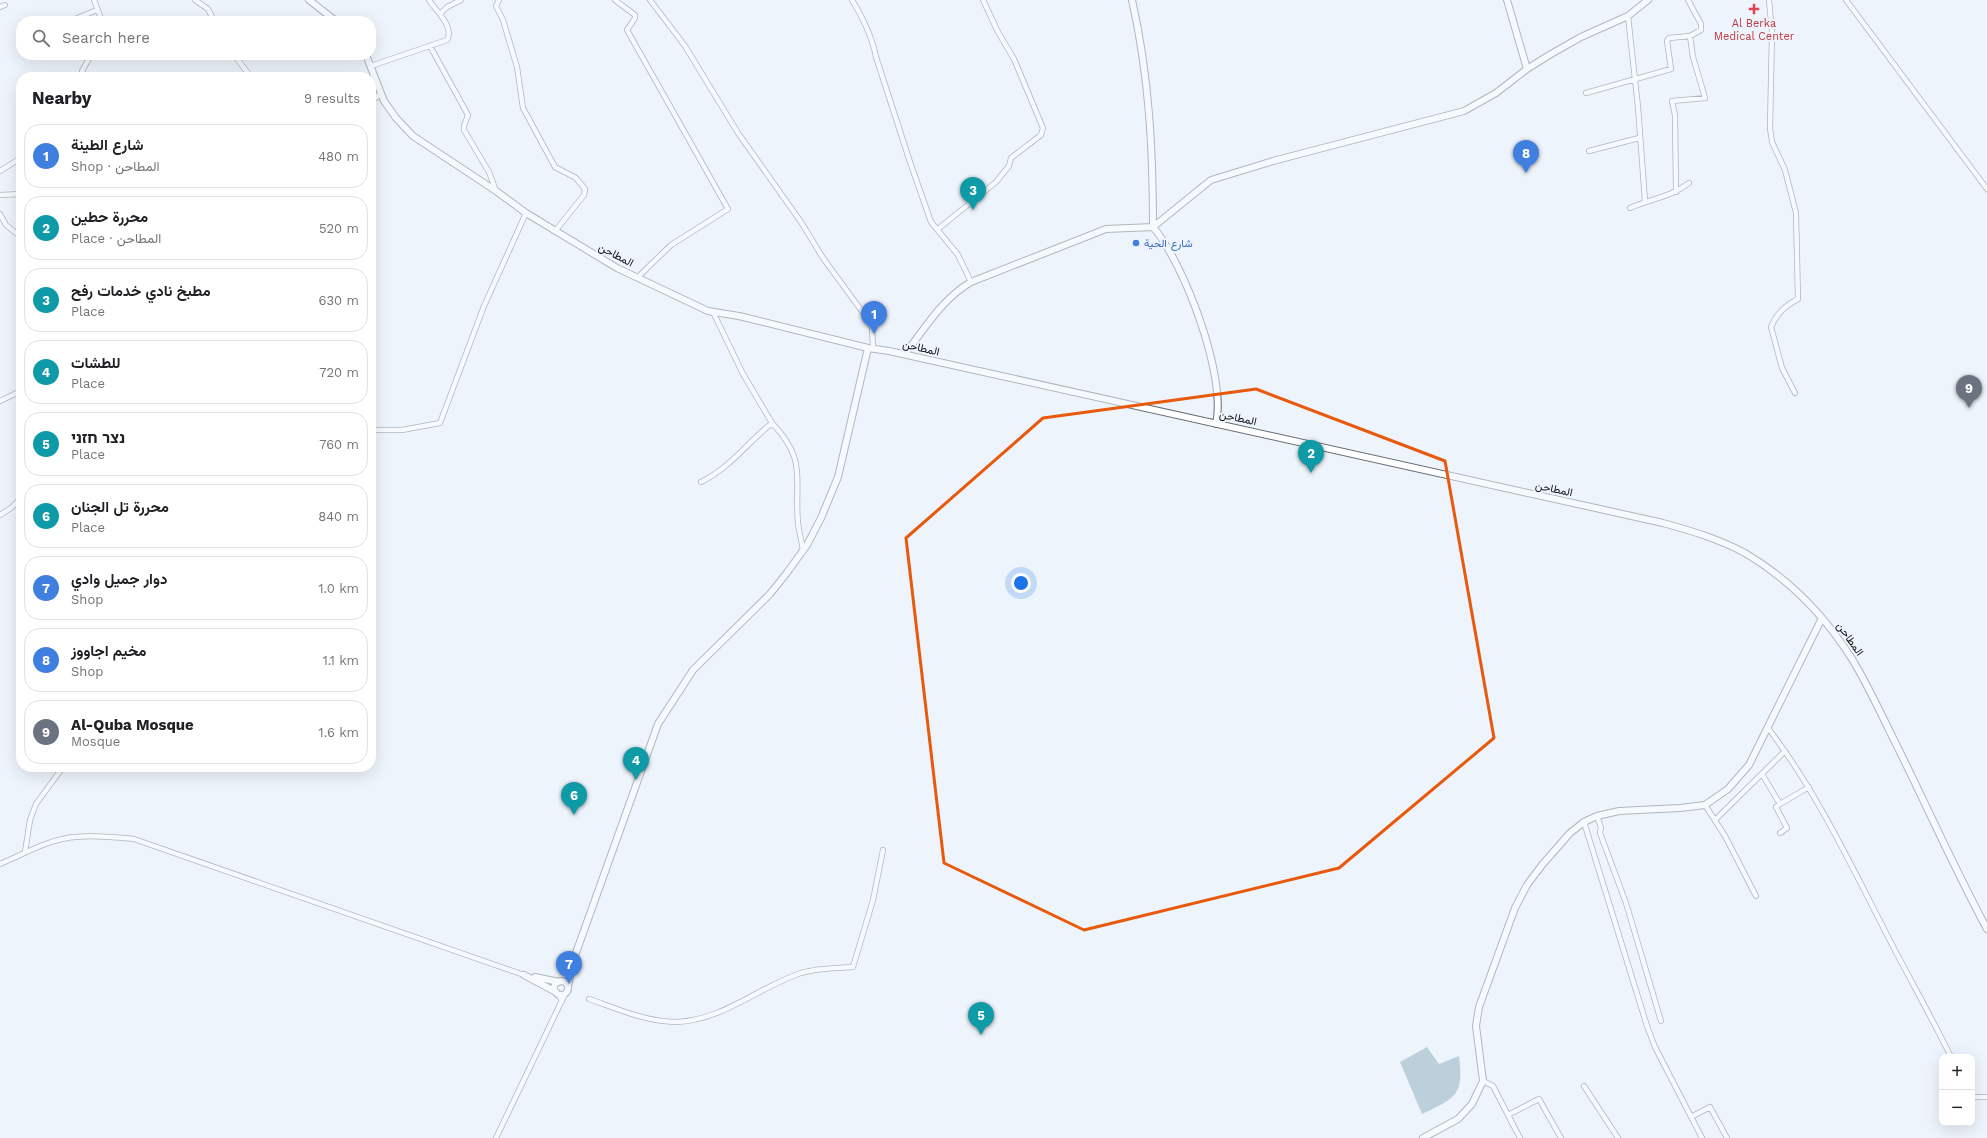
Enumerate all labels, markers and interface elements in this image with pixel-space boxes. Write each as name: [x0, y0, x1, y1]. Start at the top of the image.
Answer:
marker: Al Berka Medical Center: [1748, 3, 1760, 15]
search box: [16, 16, 376, 60]
place label: Al Berka Medical Center: [1714, 17, 1795, 43]
icon: search: [30, 27, 52, 49]
text: Search here: [62, 29, 150, 47]
text: Nearby: [32, 88, 91, 108]
text: 9 results: [304, 91, 360, 106]
text: شارع الطينة: [71, 136, 143, 154]
pin: 8: [1513, 140, 1539, 173]
text: 1: [43, 149, 49, 164]
text: 480 m: [318, 149, 359, 164]
text: Shop · المطاحن: [71, 159, 160, 174]
pin: 3: [960, 177, 986, 210]
text: محررة حطين: [71, 208, 148, 226]
text: 2: [42, 221, 50, 236]
text: 520 m: [319, 221, 359, 236]
text: Place · المطاحن: [71, 231, 161, 246]
place label: شارع الحية: [1144, 237, 1193, 251]
marker: شارع الحية: [1131, 238, 1141, 248]
street label: المطاحن: [596, 240, 636, 270]
text: مطبخ نادي خدمات رفح: [71, 282, 211, 300]
text: 3: [42, 293, 50, 308]
text: 630 m: [319, 293, 359, 308]
pin: 1: [861, 301, 887, 334]
text: Place: [71, 304, 105, 319]
street label: المطاحن: [901, 337, 941, 359]
text: للطشات: [71, 354, 121, 372]
text: 4: [42, 365, 50, 380]
text: 720 m: [319, 365, 359, 380]
pin: 9: [1956, 375, 1982, 408]
text: Place: [71, 376, 105, 391]
street label: المطاحن: [1218, 408, 1258, 428]
text: נצר חזני: [71, 429, 125, 447]
text: 5: [42, 437, 50, 452]
text: 760 m: [319, 437, 359, 452]
pin: 2: [1298, 440, 1324, 473]
text: Place: [71, 447, 105, 462]
street label: المطاحن: [1534, 479, 1574, 499]
text: محررة تل الجنان: [71, 498, 169, 516]
text: 6: [42, 509, 50, 524]
text: 840 m: [318, 509, 359, 524]
text: Place: [71, 520, 105, 535]
text: دوار جميل وادي: [71, 570, 167, 588]
your location: [1011, 573, 1031, 593]
text: 7: [42, 581, 50, 596]
text: 1.0 km: [319, 581, 359, 596]
text: Shop: [71, 592, 103, 607]
street label: المطاحن: [1834, 620, 1866, 658]
text: مخيم اجاووز: [71, 642, 146, 660]
text: 8: [42, 653, 50, 668]
text: 1.1 km: [323, 653, 359, 668]
text: Shop: [71, 664, 103, 679]
text: Al-Quba Mosque: [71, 716, 194, 734]
text: 9: [42, 725, 50, 740]
text: 1.6 km: [319, 725, 359, 740]
text: Mosque: [71, 734, 120, 749]
pin: 4: [623, 747, 649, 780]
pin: 6: [561, 782, 587, 815]
pin: 7: [556, 951, 582, 984]
pin: 5: [968, 1002, 994, 1035]
map controls: [1939, 1054, 1975, 1126]
button: +: [1939, 1054, 1975, 1090]
button: −: [1939, 1090, 1975, 1126]

